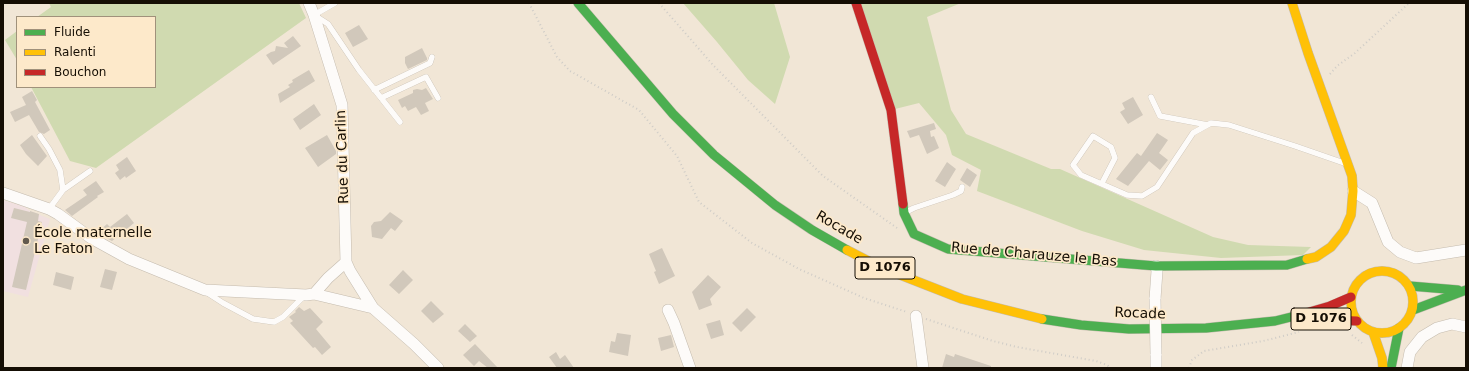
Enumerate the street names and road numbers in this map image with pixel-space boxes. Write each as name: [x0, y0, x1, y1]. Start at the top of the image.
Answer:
street label: Rue du Carlin: [333, 110, 353, 204]
street label: Rocade: [813, 208, 865, 248]
street label: Rue de Charauze le Bas: [950, 239, 1118, 271]
road number: D 1076: [855, 257, 915, 279]
street label: Rocade: [1114, 305, 1166, 323]
road number: D 1076: [1291, 308, 1351, 330]

